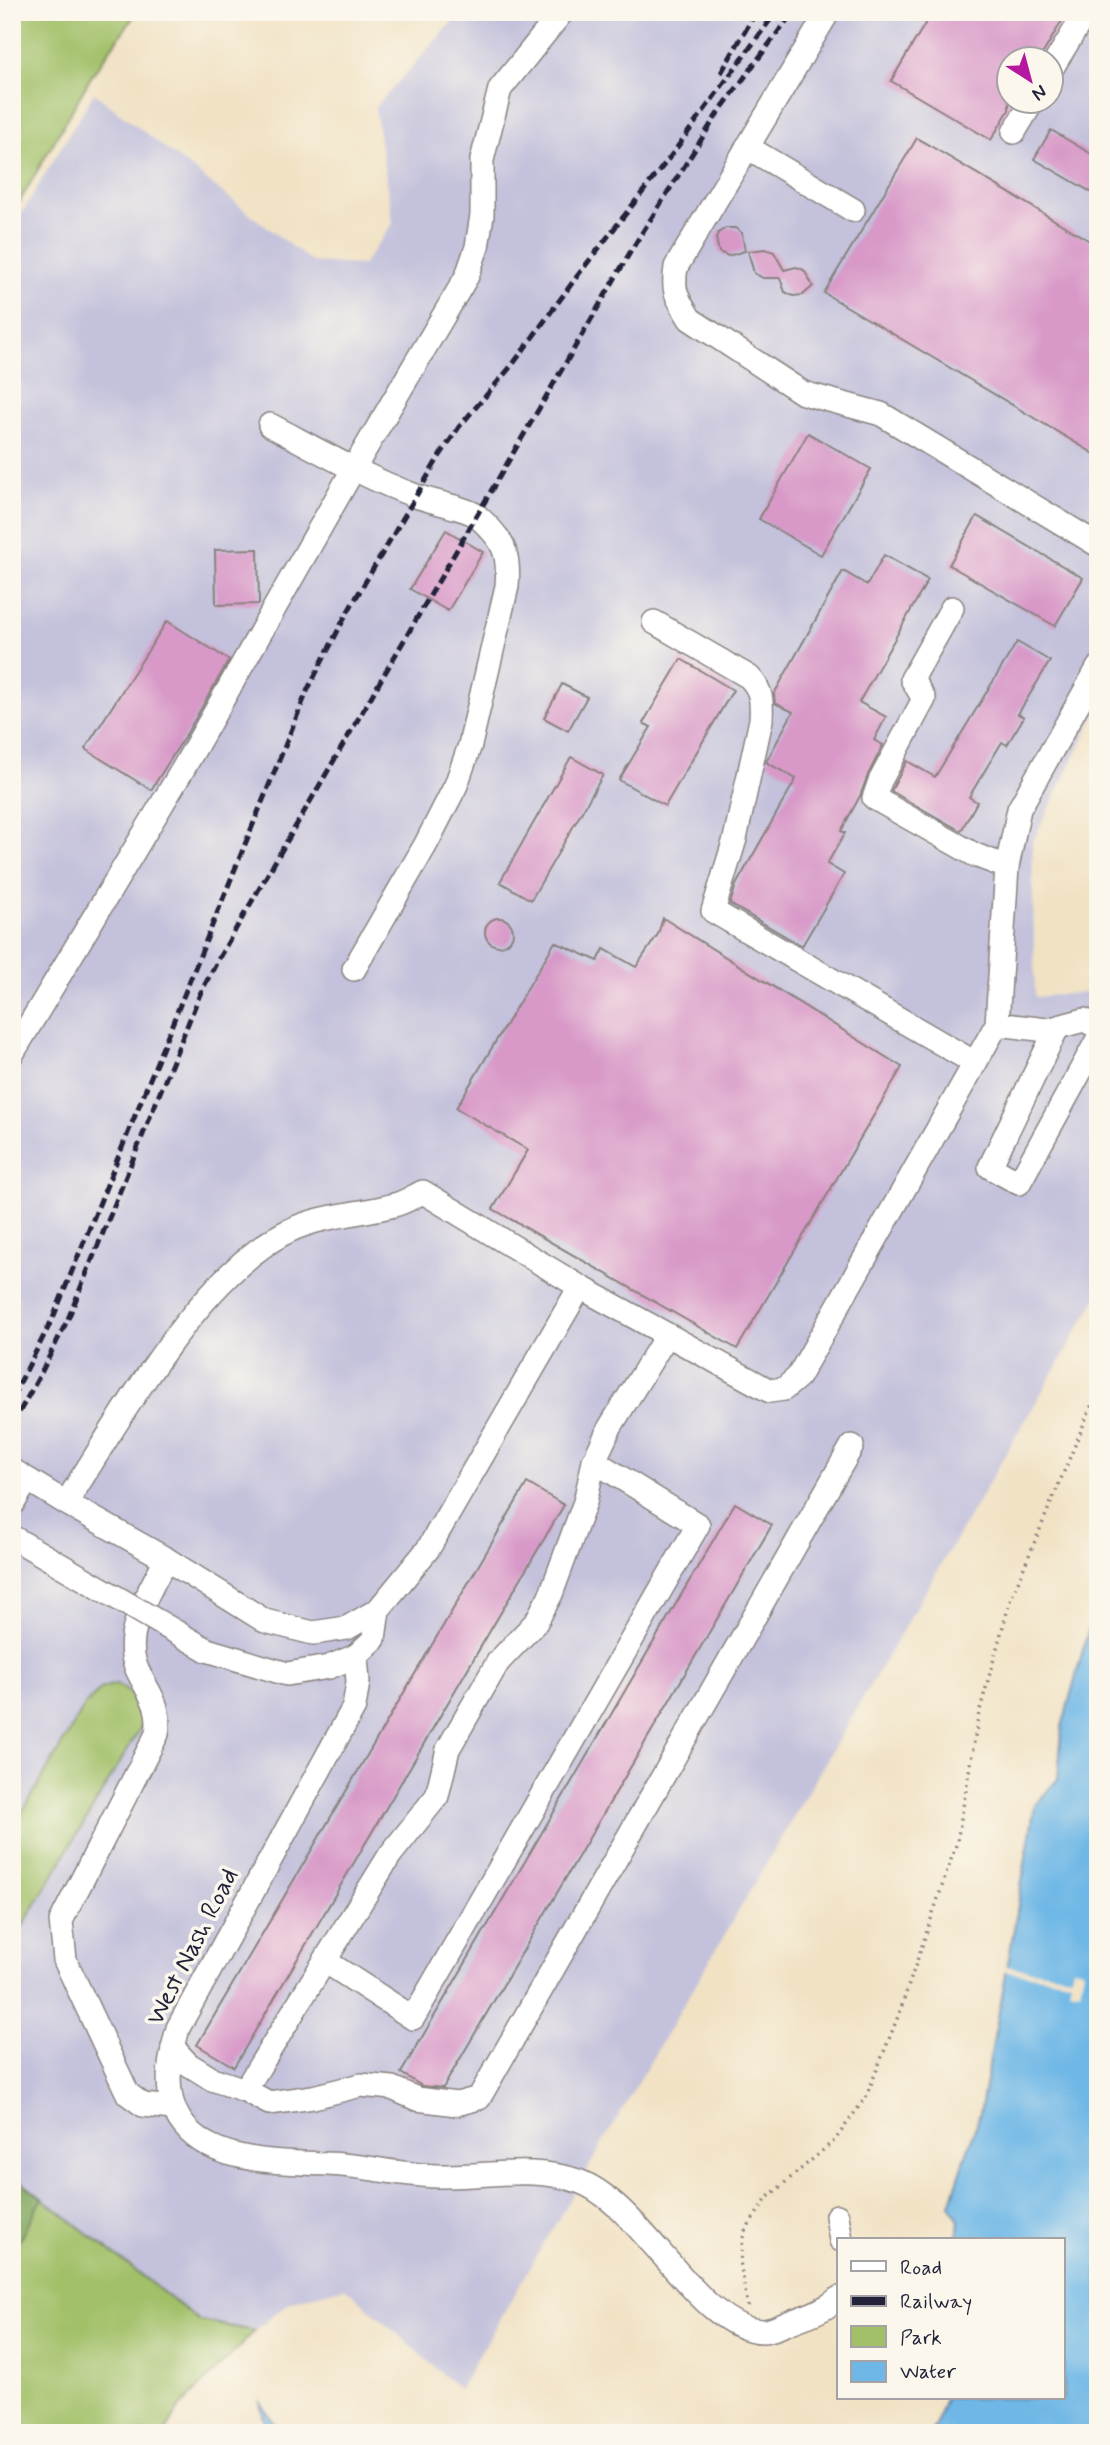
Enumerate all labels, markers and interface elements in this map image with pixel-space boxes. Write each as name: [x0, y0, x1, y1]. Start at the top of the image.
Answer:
north arrow: [995, 46, 1064, 116]
text: N: [1027, 79, 1052, 106]
street label: West Nash Road: [139, 1863, 247, 2031]
legend: [837, 2238, 1064, 2400]
text: Road: [900, 2254, 942, 2282]
text: Railway: [900, 2288, 972, 2316]
text: Park: [900, 2324, 942, 2352]
text: Water: [900, 2358, 956, 2386]

